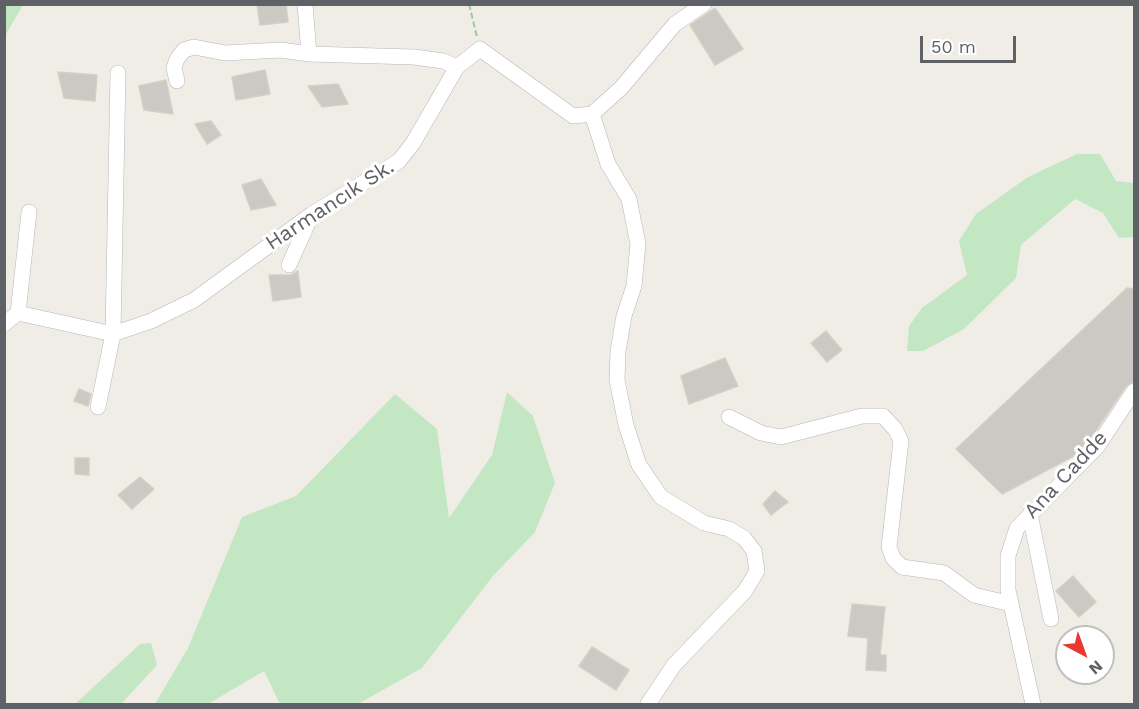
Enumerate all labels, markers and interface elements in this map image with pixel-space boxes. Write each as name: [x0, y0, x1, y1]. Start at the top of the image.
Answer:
scale bar: [923, 24, 1019, 62]
text: 50 m: [931, 36, 976, 57]
street label: Harmancık Sk.: [261, 154, 399, 256]
street label: Ana Cadde: [1019, 426, 1113, 524]
north arrow: [1055, 625, 1115, 685]
text: N: [1085, 656, 1107, 679]

